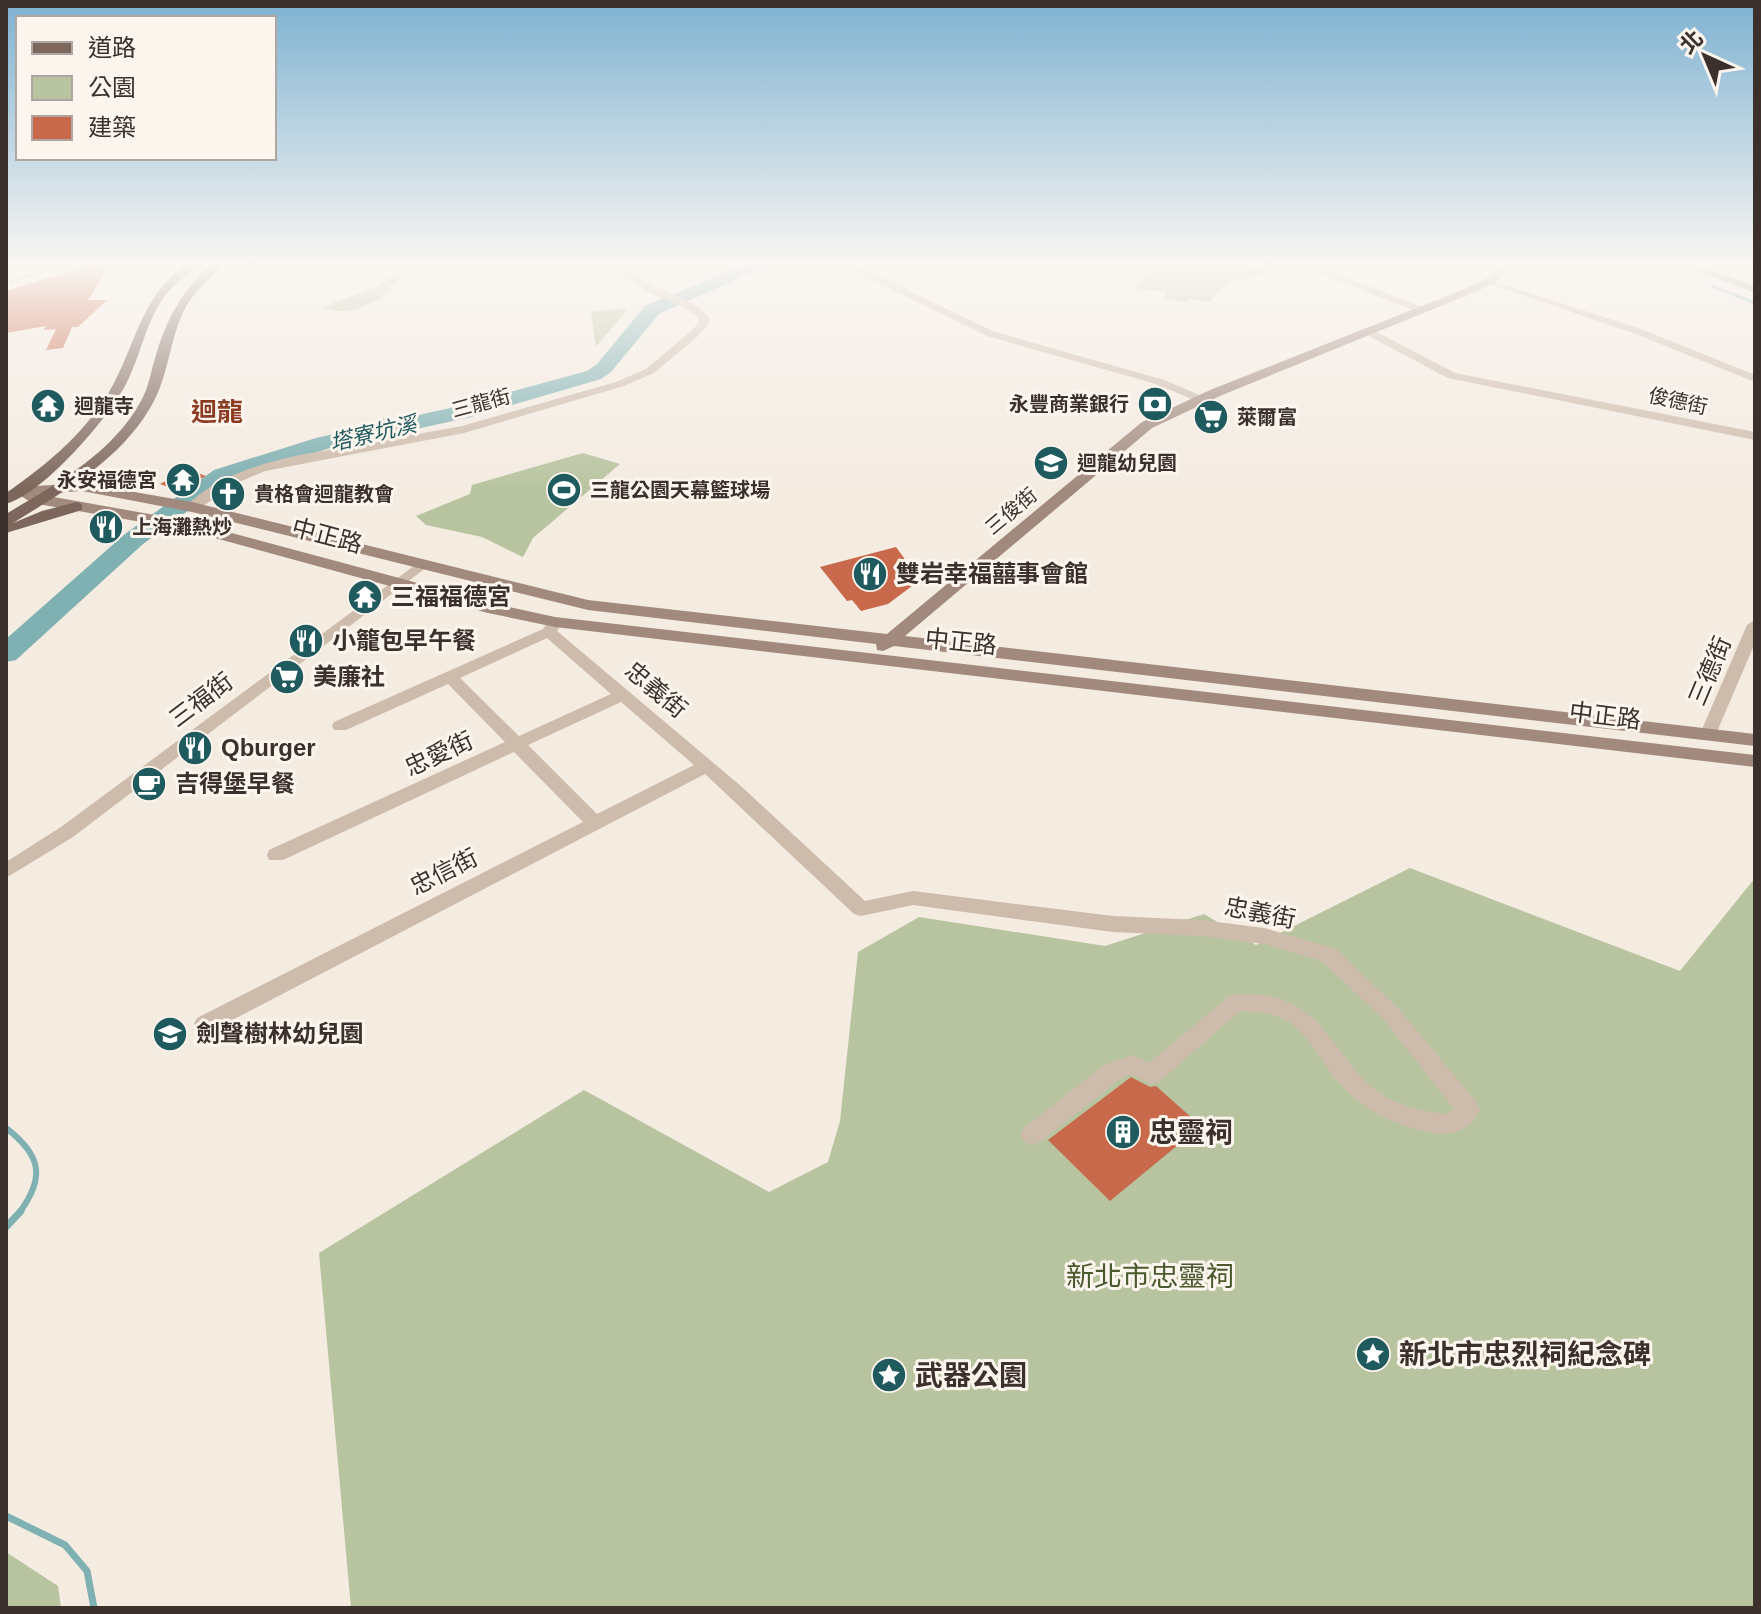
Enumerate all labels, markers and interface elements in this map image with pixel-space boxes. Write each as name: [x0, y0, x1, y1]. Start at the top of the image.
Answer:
legend: [16, 16, 276, 160]
north arrow: [1665, 16, 1745, 96]
text: 北: [1675, 25, 1708, 59]
text: 道路: [88, 34, 136, 61]
text: 公園: [88, 74, 136, 101]
text: 建築: [88, 114, 136, 141]
street label: 俊德街: [1646, 384, 1710, 418]
street label: 三龍街: [449, 385, 513, 421]
bank icon: 永豐商業銀行: [1136, 385, 1174, 423]
temple icon: 迴龍寺: [29, 387, 67, 425]
place label: 永豐商業銀行: [1009, 393, 1129, 415]
place label: 迴龍寺: [74, 395, 134, 417]
district label: 迴龍: [191, 397, 243, 427]
supermarket icon: 萊爾富: [1192, 398, 1230, 436]
place label: 萊爾富: [1237, 406, 1297, 428]
water label: 塔寮坑溪: [327, 411, 422, 456]
school or university icon: 迴龍幼兒園: [1032, 444, 1070, 482]
place label: 迴龍幼兒園: [1077, 452, 1177, 474]
temple icon: 永安福德宮: [164, 461, 202, 499]
place label: 永安福德宮: [57, 469, 157, 491]
sports icon: 三龍公園天幕籃球場: [545, 471, 583, 509]
church icon: 貴格會迴龍教會: [209, 475, 247, 513]
place label: 三龍公園天幕籃球場: [590, 479, 770, 501]
place label: 貴格會迴龍教會: [254, 483, 394, 505]
street label: 三俊街: [981, 483, 1041, 539]
restaurant icon: 上海灘熱炒: [87, 508, 125, 546]
street label: 中正路: [289, 513, 365, 558]
place label: 上海灘熱炒: [132, 516, 232, 538]
restaurant icon: 雙岩幸福囍事會館: [851, 555, 889, 593]
place label: 雙岩幸福囍事會館: [896, 560, 1088, 587]
temple icon: 三福福德宮: [346, 578, 384, 616]
place label: 三福福德宮: [391, 583, 511, 610]
restaurant icon: 小籠包早午餐: [287, 622, 325, 660]
street label: 中正路: [924, 624, 998, 659]
place label: 小籠包早午餐: [332, 627, 476, 654]
street label: 三德街: [1683, 632, 1736, 709]
street label: 忠義街: [620, 656, 693, 723]
supermarket icon: 美廉社: [268, 658, 306, 696]
place label: 美廉社: [313, 663, 385, 690]
street label: 三福街: [164, 667, 238, 732]
street label: 中正路: [1568, 698, 1642, 733]
street label: 忠愛街: [400, 726, 477, 781]
restaurant icon: Qburger: [176, 729, 214, 767]
place label: Qburger: [221, 734, 316, 761]
cafe icon: 吉得堡早餐: [130, 765, 168, 803]
place label: 吉得堡早餐: [175, 770, 295, 797]
street label: 忠信街: [406, 843, 482, 900]
street label: 忠義街: [1222, 892, 1298, 933]
school or university icon: 劍聲樹林幼兒園: [151, 1015, 189, 1053]
place label: 劍聲樹林幼兒園: [196, 1020, 364, 1047]
building icon: 忠靈祠: [1104, 1113, 1142, 1151]
place label: 忠靈祠: [1149, 1117, 1233, 1148]
park label: 新北市忠靈祠: [1066, 1261, 1234, 1292]
place icon: 新北市忠烈祠紀念碑: [1354, 1335, 1392, 1373]
place label: 新北市忠烈祠紀念碑: [1399, 1339, 1651, 1370]
place icon: 武器公園: [870, 1356, 908, 1394]
place label: 武器公園: [915, 1360, 1027, 1391]

